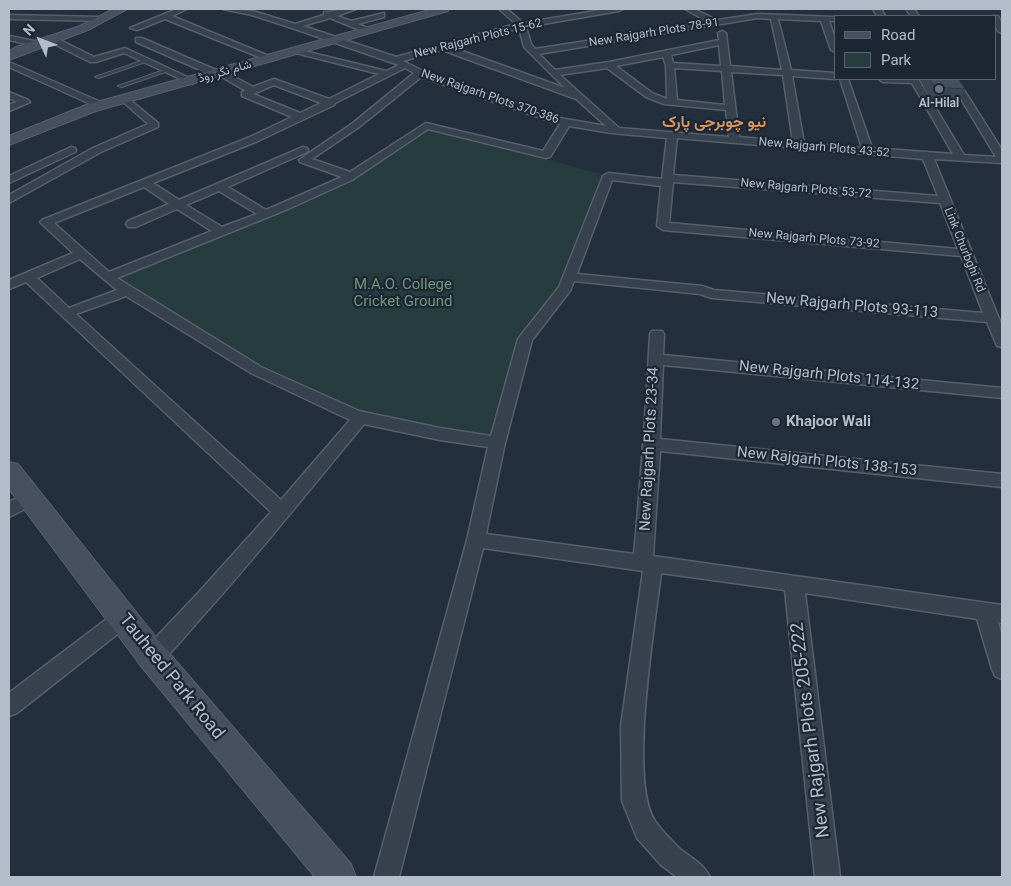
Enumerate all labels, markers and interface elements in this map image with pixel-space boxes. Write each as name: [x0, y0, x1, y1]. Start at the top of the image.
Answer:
north arrow: [15, 15, 65, 65]
legend: [834, 15, 996, 80]
street label: New Rajgarh Plots 15-62: [413, 16, 543, 62]
street label: New Rajgarh Plots 78-91: [588, 16, 720, 50]
text: N: [20, 21, 38, 39]
text: Road: [881, 26, 915, 44]
text: Park: [881, 51, 911, 69]
street label: شام نگر روڈ: [197, 58, 253, 86]
street label: New Rajgarh Plots 370-386: [419, 67, 561, 127]
marker: Al-Hilal: [933, 83, 945, 95]
place label: Al-Hilal: [919, 97, 959, 111]
district label: نیو چوبرجی پارک: [662, 113, 766, 133]
street label: New Rajgarh Plots 43-52: [758, 135, 890, 161]
street label: New Rajgarh Plots 53-72: [740, 176, 872, 202]
street label: Link Churbghi Rd: [940, 205, 988, 295]
street label: New Rajgarh Plots 73-92: [748, 226, 880, 252]
park label: M.A.O. College Cricket Ground: [353, 276, 453, 311]
street label: New Rajgarh Plots 93-113: [765, 290, 939, 322]
street label: New Rajgarh Plots 114-132: [738, 358, 920, 394]
street label: New Rajgarh Plots 23-34: [637, 367, 663, 531]
place label: Khajoor Wali: [786, 413, 871, 431]
marker: Khajoor Wali: [770, 416, 782, 428]
street label: New Rajgarh Plots 138-153: [736, 444, 918, 480]
street label: Tauheed Park Road: [114, 610, 228, 744]
street label: New Rajgarh Plots 205-222: [787, 621, 835, 839]

